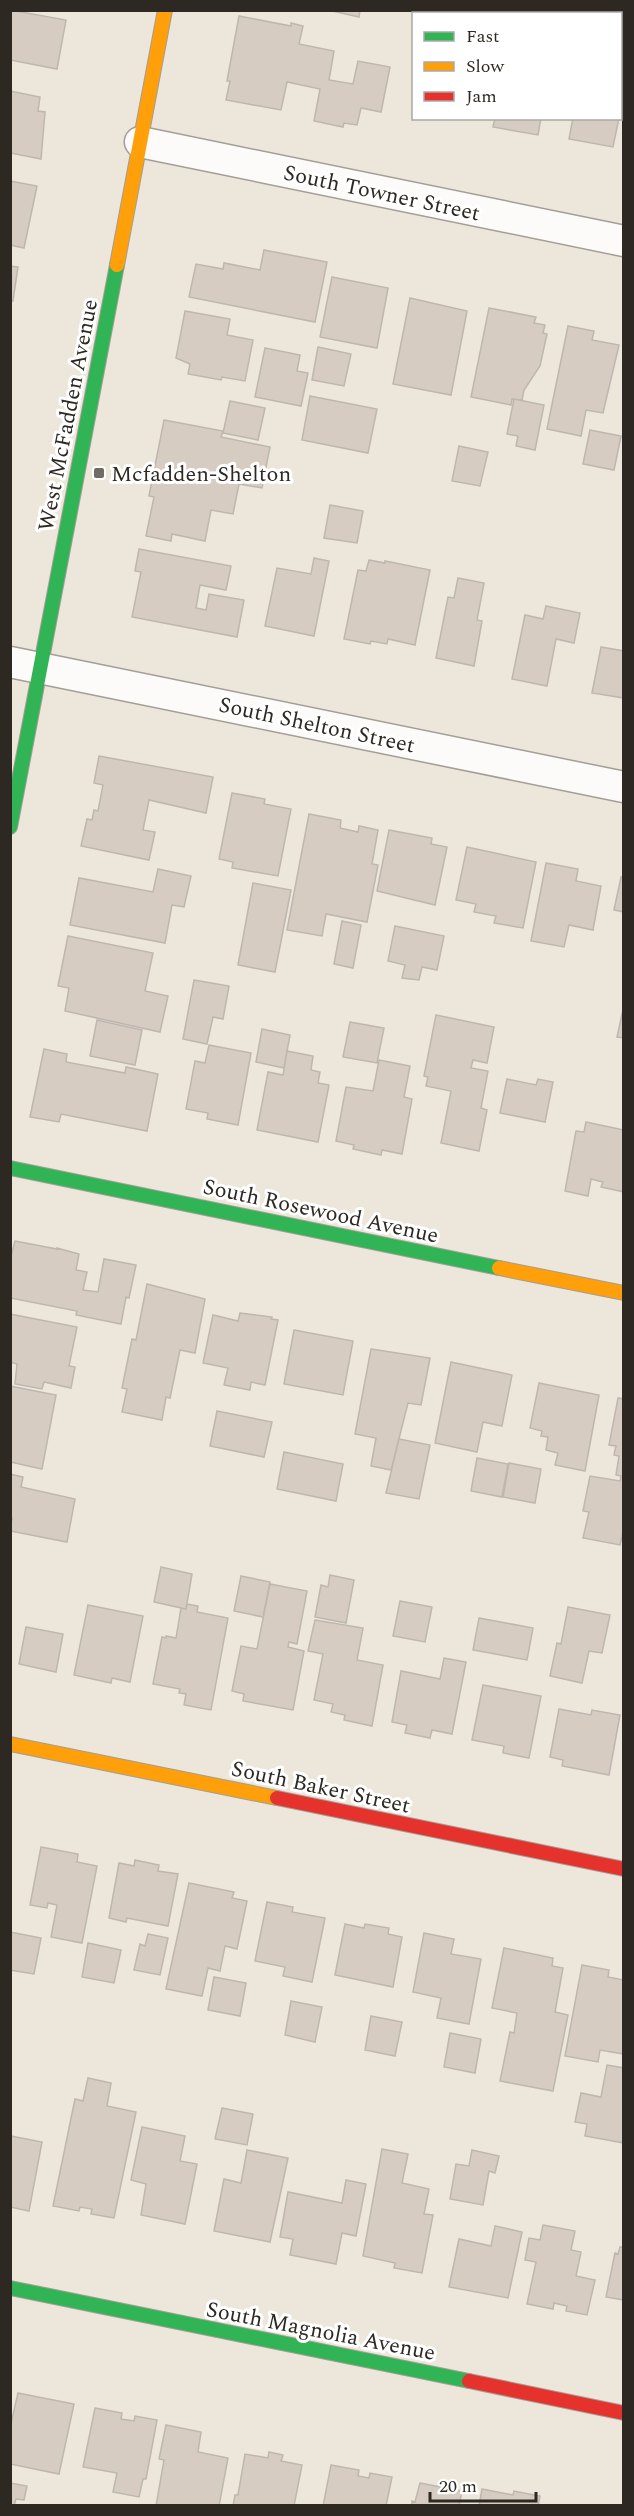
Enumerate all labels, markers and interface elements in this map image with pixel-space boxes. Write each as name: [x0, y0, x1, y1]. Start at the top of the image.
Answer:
legend: [412, 12, 622, 120]
text: Fast: [466, 23, 499, 50]
text: Slow: [466, 53, 505, 80]
text: Jam: [466, 83, 497, 110]
street label: South Towner Street: [280, 157, 483, 230]
street label: West McFadden Avenue: [30, 296, 107, 534]
place label: Mcfadden-Shelton: [111, 458, 291, 491]
marker: Mcfadden-Shelton: [92, 466, 106, 480]
street label: South Shelton Street: [216, 689, 418, 762]
street label: South Rosewood Avenue: [200, 1170, 441, 1253]
street label: South Baker Street: [228, 1752, 413, 1823]
street label: South Magnolia Avenue: [203, 2293, 438, 2370]
scale bar: [430, 2465, 536, 2503]
text: 20 m: [439, 2473, 477, 2500]

